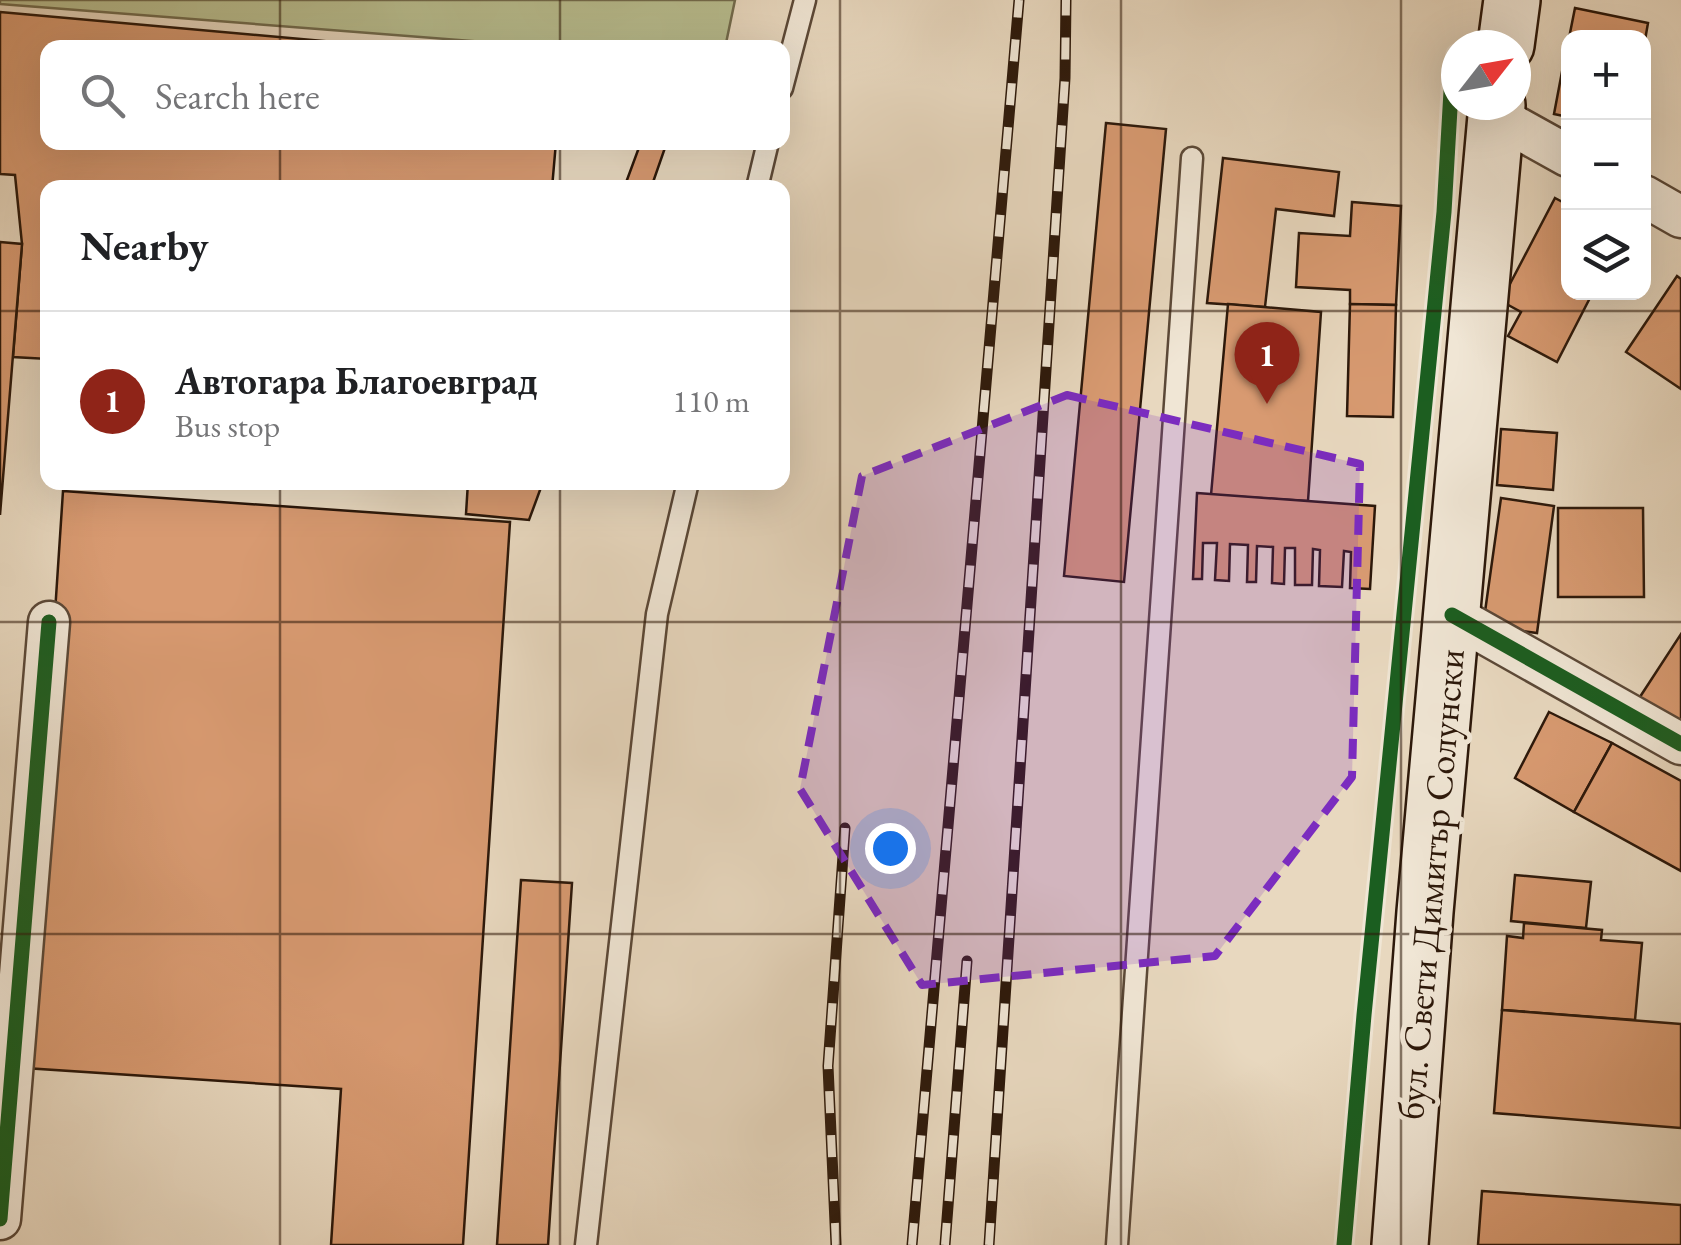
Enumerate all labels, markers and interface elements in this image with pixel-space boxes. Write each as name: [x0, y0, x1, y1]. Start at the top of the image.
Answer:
north arrow: [1441, 30, 1531, 120]
map controls: [1561, 30, 1651, 300]
button: +: [1561, 30, 1651, 120]
search box: [40, 40, 790, 150]
icon: search: [75, 68, 130, 123]
text: Search here: [155, 71, 320, 120]
button: −: [1561, 120, 1651, 210]
button: layers: [1561, 210, 1651, 300]
text: Nearby: [80, 218, 209, 273]
pin: 1: [1234, 322, 1300, 404]
text: Автогара Благоевград: [175, 356, 538, 405]
text: 1: [104, 380, 121, 422]
text: 110 m: [673, 380, 750, 422]
text: Bus stop: [175, 405, 280, 447]
street label: бул. Свети Димитър Солунски: [1385, 647, 1475, 1121]
your location: [865, 823, 916, 874]

